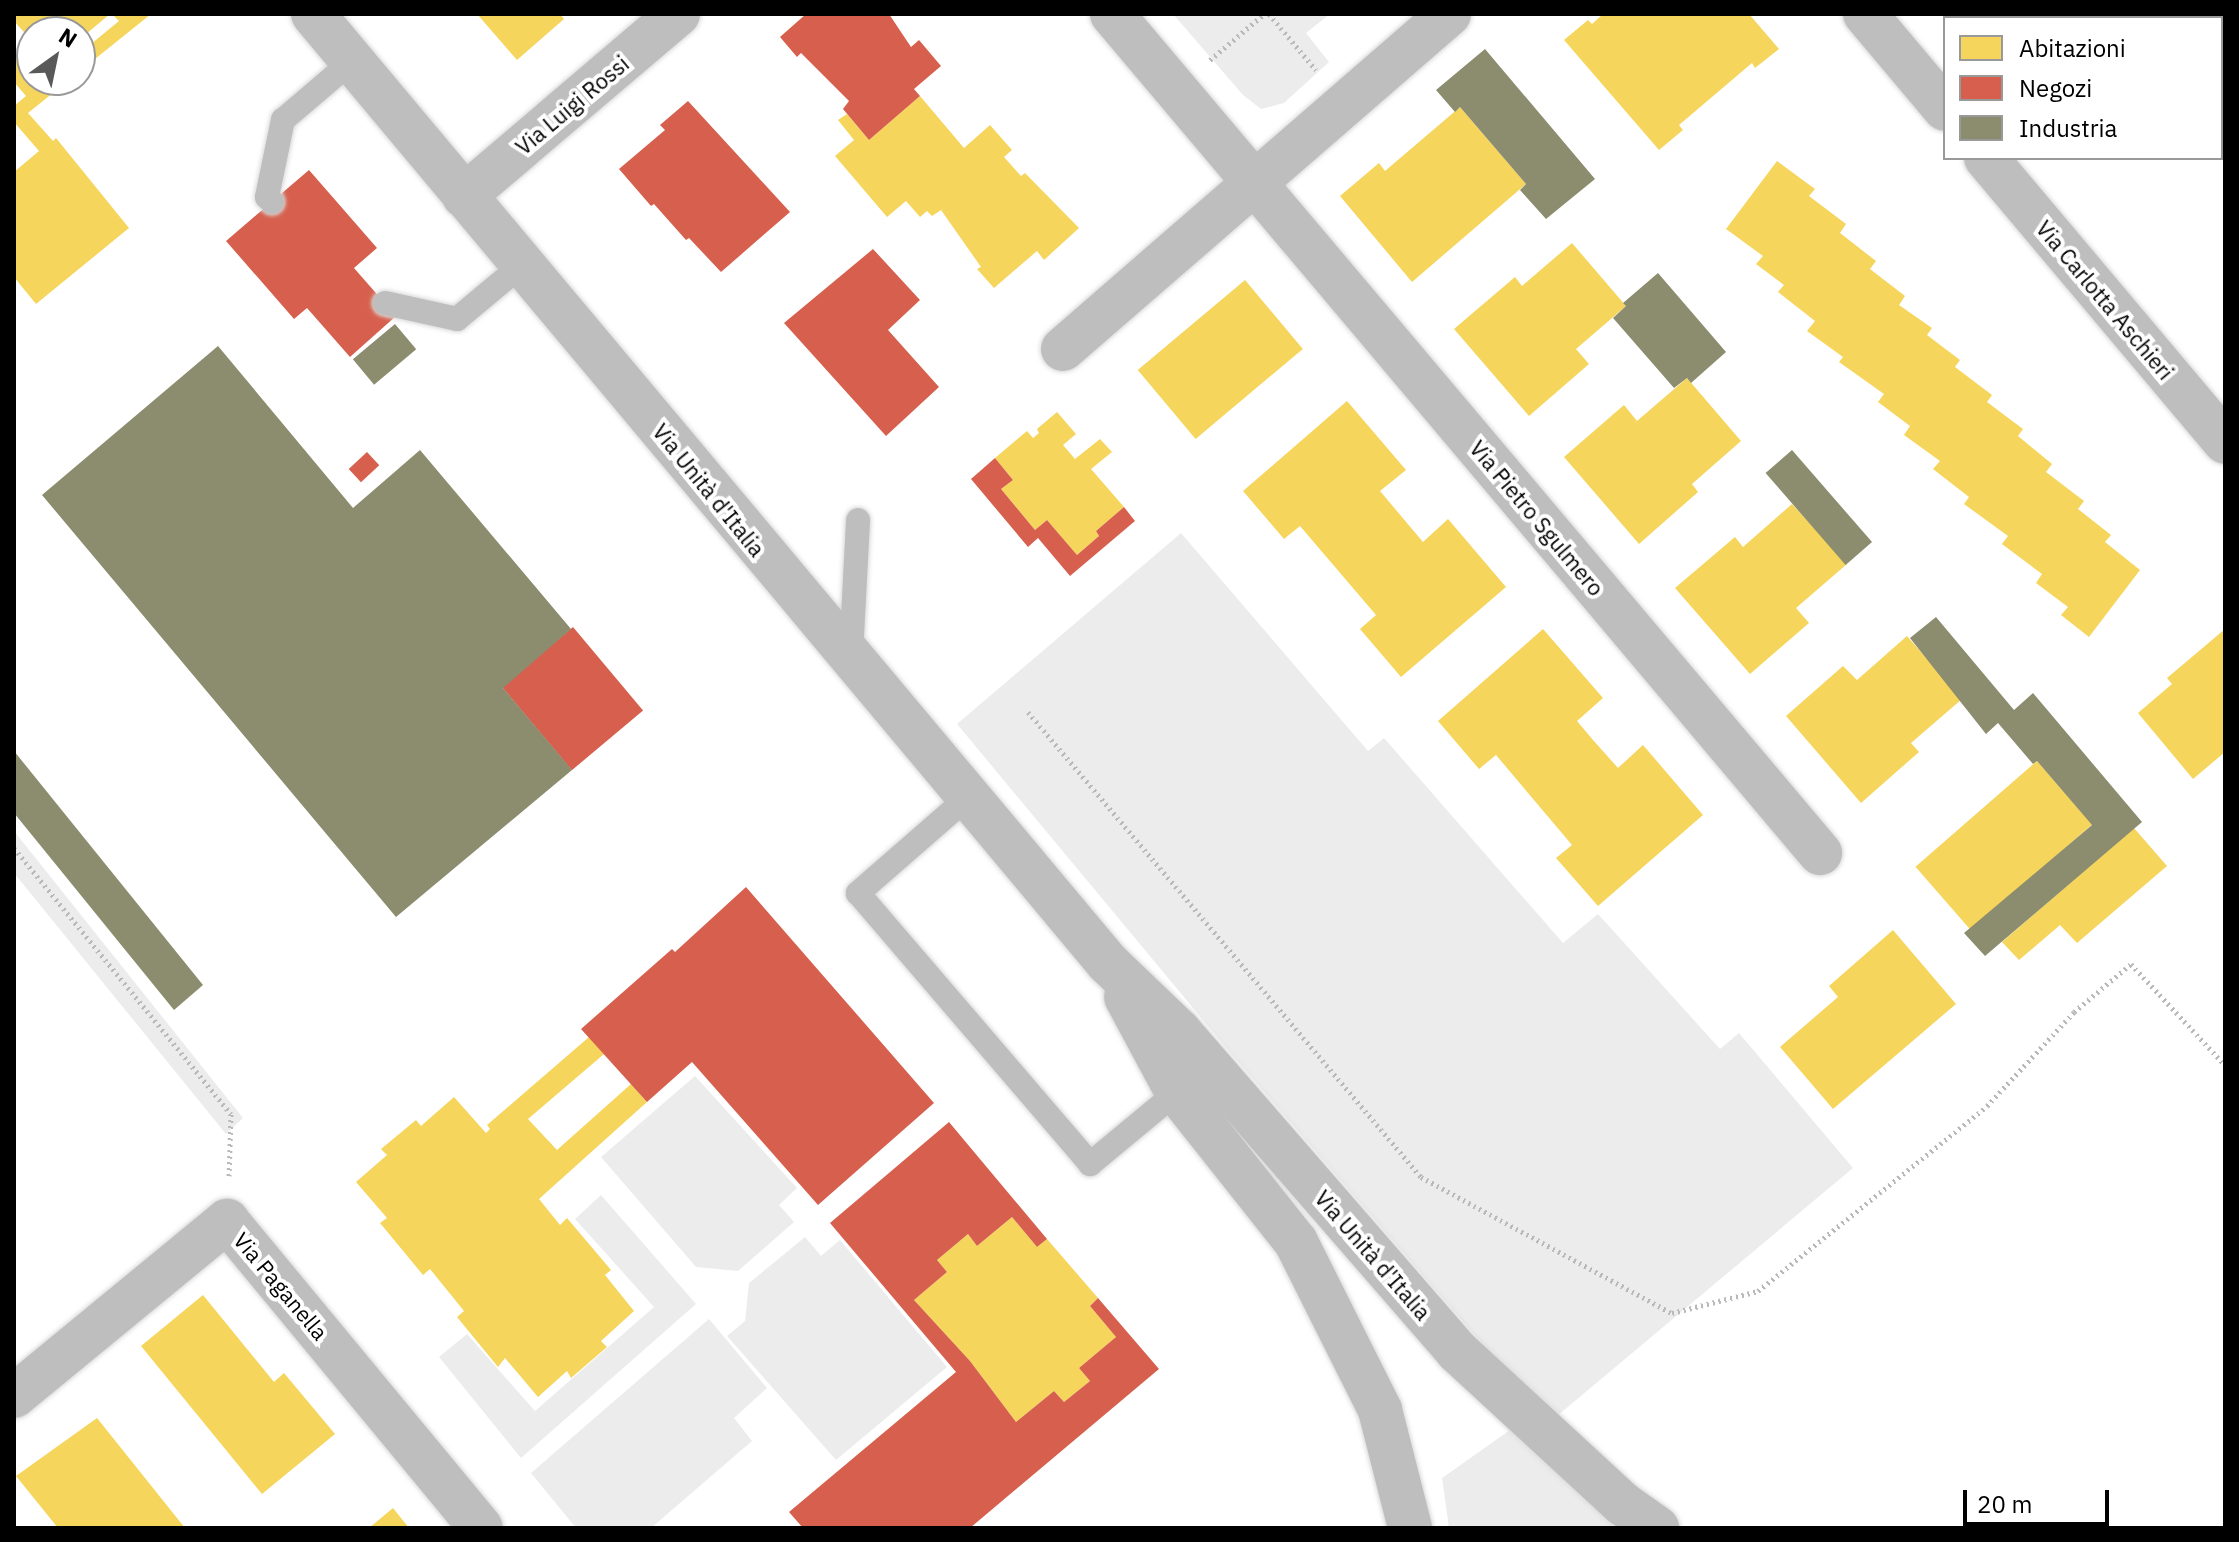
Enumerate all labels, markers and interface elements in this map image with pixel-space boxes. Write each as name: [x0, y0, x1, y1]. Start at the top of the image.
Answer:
north arrow: [16, 16, 96, 96]
legend: [1943, 16, 2223, 160]
text: N: [54, 21, 83, 54]
text: Abitazioni: [2019, 32, 2126, 64]
street label: Via Luigi Rossi: [510, 50, 634, 160]
text: Negozi: [2019, 72, 2092, 104]
text: Industria: [2019, 112, 2117, 144]
street label: Via Carlotta Aschieri: [2031, 215, 2179, 385]
street label: Via Unità d'Italia: [647, 418, 771, 562]
street label: Via Pietro Sgulmero: [1464, 435, 1610, 601]
street label: Via Unità d'Italia: [1310, 1185, 1436, 1325]
street label: Via Paganella: [228, 1227, 334, 1345]
scale bar: [1967, 1474, 2113, 1524]
text: 20 m: [1977, 1488, 2032, 1520]

